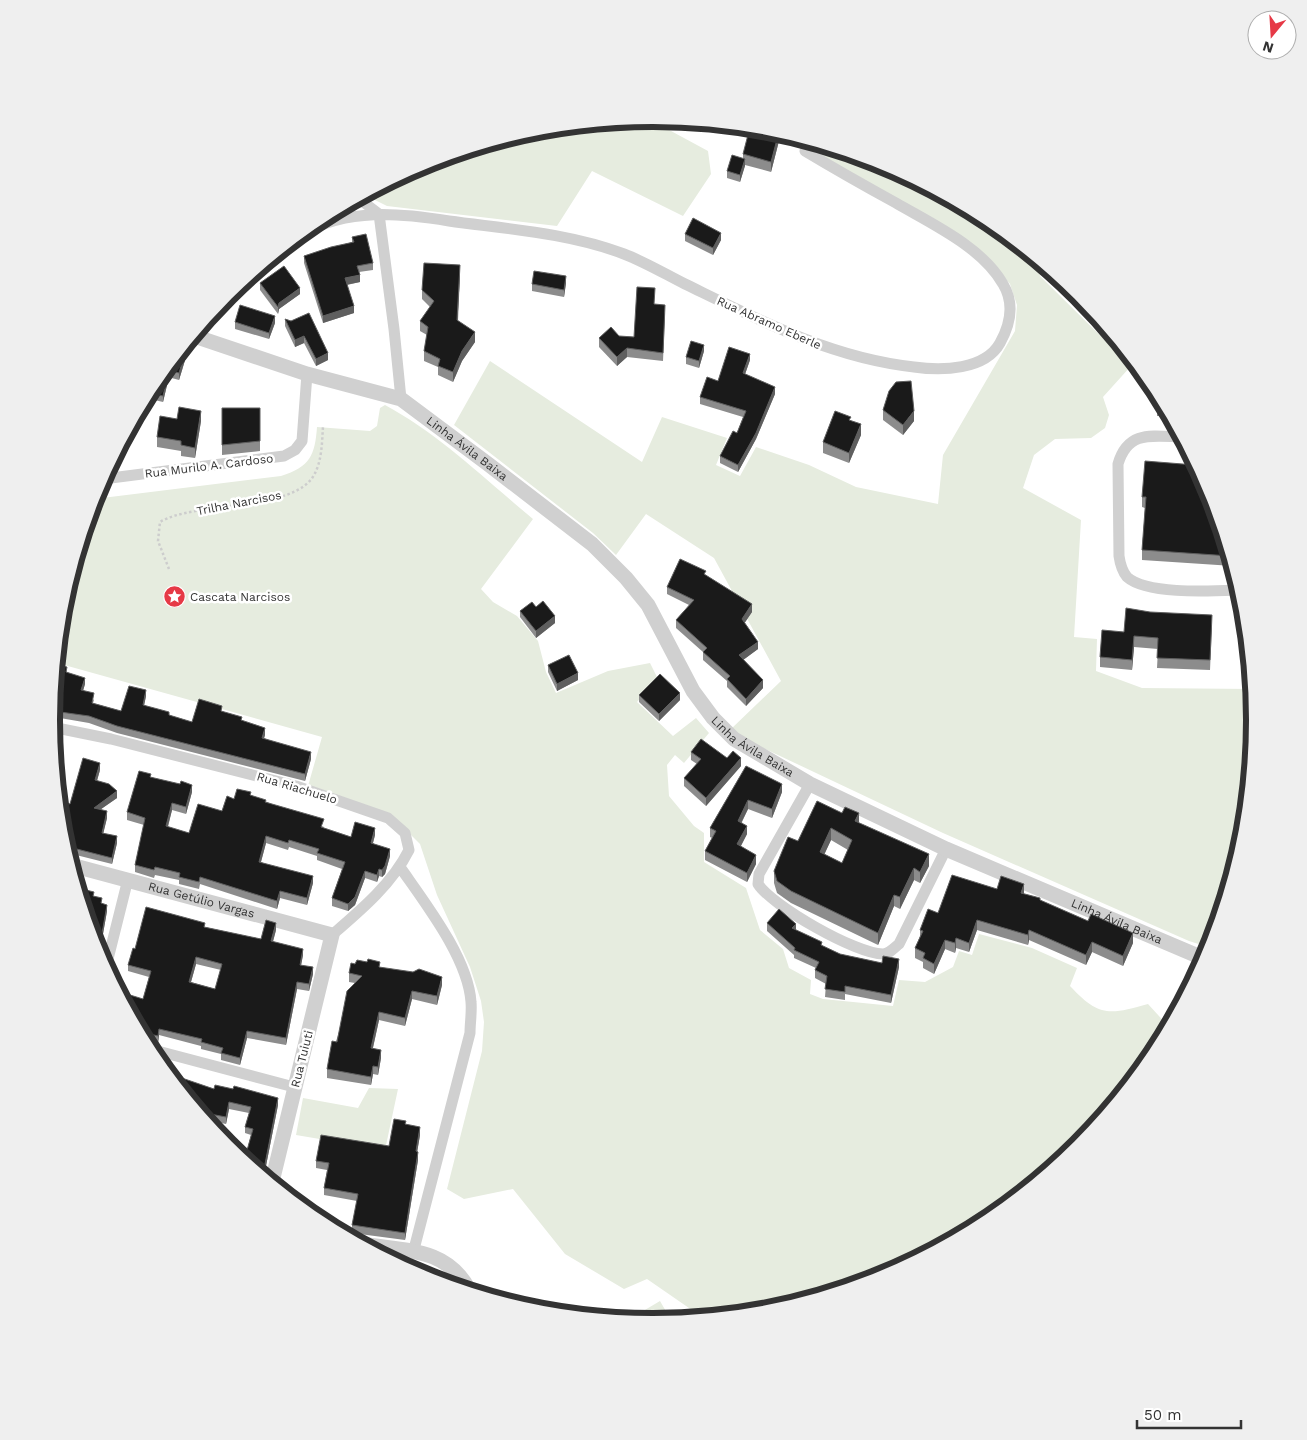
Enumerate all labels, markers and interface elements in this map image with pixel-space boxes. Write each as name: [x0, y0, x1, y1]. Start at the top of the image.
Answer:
north arrow: [1247, 10, 1297, 60]
text: N: [1261, 38, 1275, 57]
street label: Rua Abramo Eberle: [715, 294, 823, 352]
street label: Linha Ávila Baixa: [424, 414, 510, 484]
street label: Rua Murilo A. Cardoso: [144, 451, 274, 481]
street label: Trilha Narcisos: [195, 488, 283, 518]
place icon: Cascata Narcisos: [162, 585, 186, 609]
place label: Cascata Narcisos: [190, 590, 290, 604]
street label: Linha Ávila Baixa: [708, 713, 796, 780]
street label: Rua Riachuelo: [255, 769, 339, 807]
street label: Rua Getúlio Vargas: [147, 879, 256, 921]
street label: Linha Ávila Baixa: [1069, 896, 1164, 947]
street label: Rua Tuiuti: [288, 1029, 316, 1089]
scale bar: [1137, 1398, 1241, 1430]
text: 50 m: [1144, 1406, 1181, 1424]

